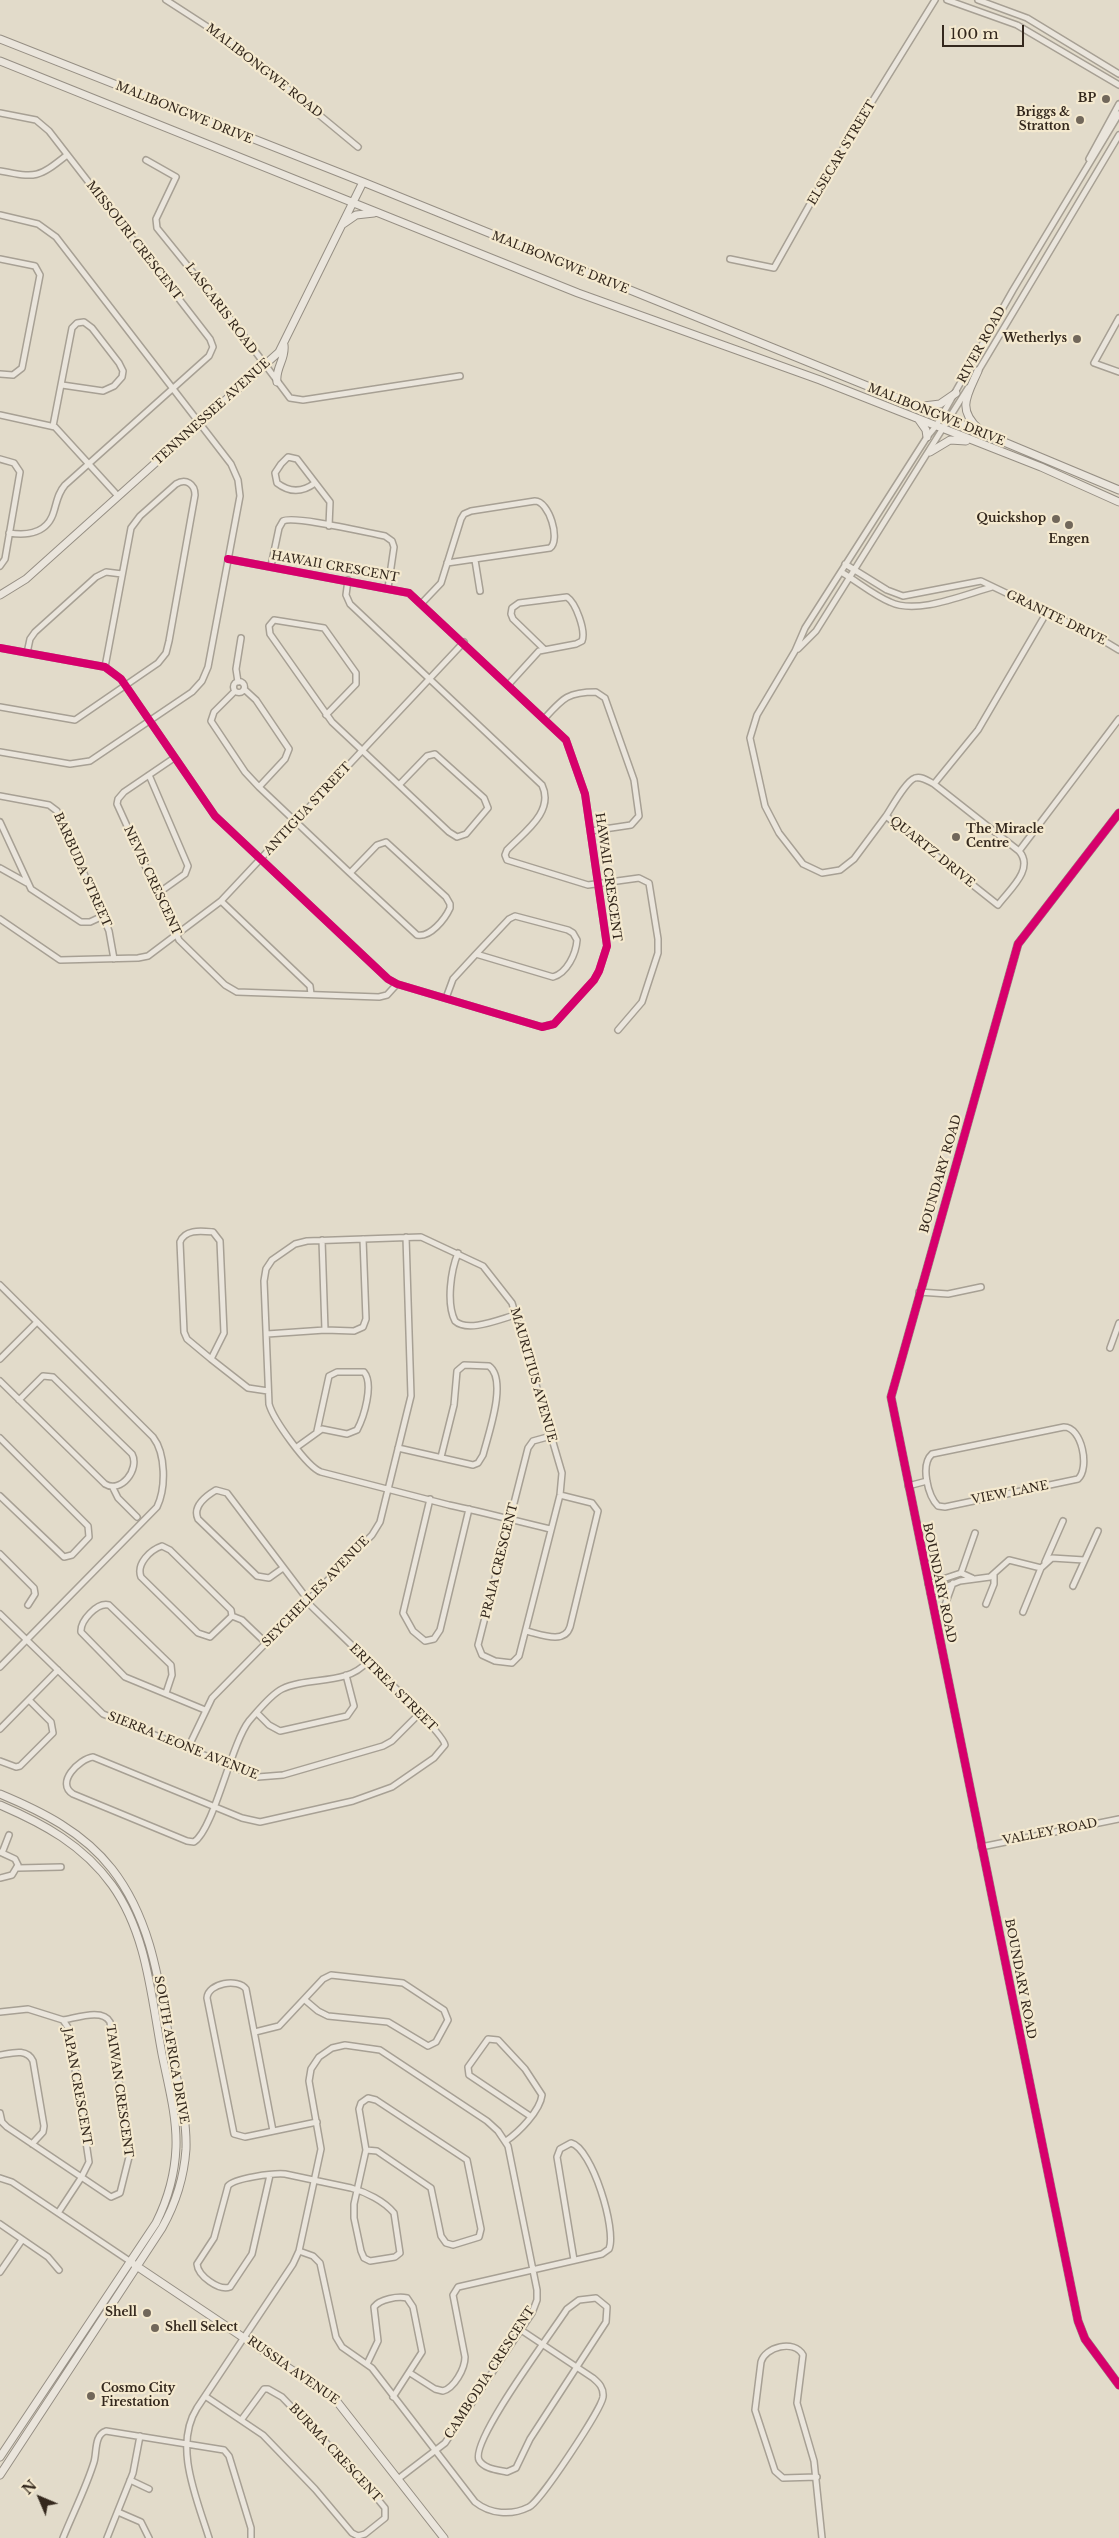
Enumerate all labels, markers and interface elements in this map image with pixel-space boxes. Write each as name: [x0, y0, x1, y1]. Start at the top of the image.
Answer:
scale bar: [944, 15, 1026, 47]
street label: MALIBONGWE ROAD: [203, 21, 325, 121]
text: 100 m: [950, 24, 999, 43]
street label: MALIBONGWE DRIVE: [113, 79, 255, 147]
place label: BP: [1078, 92, 1096, 106]
marker: BP: [1100, 93, 1112, 105]
street label: ELSECAR STREET: [805, 98, 879, 208]
place label: Briggs & Stratton: [1016, 106, 1070, 134]
marker: Briggs & Stratton: [1074, 114, 1086, 126]
street label: MISSOURI CRESCENT: [83, 179, 185, 303]
street label: MALIBONGWE DRIVE: [489, 229, 631, 297]
street label: LASCARIS ROAD: [182, 261, 260, 357]
street label: RIVER ROAD: [955, 304, 1009, 386]
place label: Wetherlys: [1003, 332, 1067, 346]
marker: Wetherlys: [1071, 333, 1083, 345]
street label: TENNNESSEE AVENUE: [151, 356, 273, 468]
street label: MALIBONGWE DRIVE: [865, 381, 1007, 449]
place label: Quickshop: [977, 512, 1046, 526]
marker: Quickshop: [1050, 513, 1062, 525]
marker: Engen: [1063, 519, 1075, 531]
place label: Engen: [1049, 533, 1089, 547]
street label: HAWAII CRESCENT: [270, 549, 400, 585]
street label: GRANITE DRIVE: [1004, 587, 1108, 649]
street label: ANTIGUA STREET: [261, 760, 355, 858]
street label: BARBUDA STREET: [50, 810, 114, 930]
street label: HAWAII CRESCENT: [592, 812, 624, 942]
street label: QUARTZ DRIVE: [887, 813, 977, 891]
place label: The Miracle Centre: [966, 823, 1044, 851]
street label: NEVIS CRESCENT: [120, 824, 184, 938]
marker: The Miracle Centre: [950, 831, 962, 843]
street label: BOUNDARY ROAD: [917, 1113, 965, 1235]
street label: MAURITIUS AVENUE: [507, 1306, 559, 1444]
street label: VIEW LANE: [970, 1478, 1050, 1508]
street label: PRAIA CRESCENT: [479, 1502, 521, 1620]
street label: BOUNDARY ROAD: [919, 1522, 959, 1644]
street label: SEYCHELLES AVENUE: [259, 1534, 373, 1650]
street label: ERITREA STREET: [346, 1641, 440, 1735]
street label: SIERRA LEONE AVENUE: [106, 1709, 260, 1783]
street label: VALLEY ROAD: [1001, 1816, 1099, 1848]
street label: BOUNDARY ROAD: [1001, 1918, 1039, 2040]
street label: SOUTH AFRICA DRIVE: [151, 1975, 191, 2125]
street label: TAIWAN CRESCENT: [103, 2024, 135, 2158]
street label: JAPAN CRESCENT: [60, 2027, 94, 2147]
street label: CAMBODIA CRESCENT: [442, 2304, 538, 2442]
place label: Shell: [105, 2306, 137, 2320]
marker: Shell: [141, 2307, 153, 2319]
place label: Shell Select: [165, 2321, 238, 2335]
marker: Shell Select: [149, 2322, 161, 2334]
street label: RUSSIA AVENUE: [244, 2334, 342, 2408]
place label: Cosmo City Firestation: [101, 2382, 175, 2410]
marker: Cosmo City Firestation: [85, 2390, 97, 2402]
street label: BURMA CRESCENT: [286, 2401, 384, 2505]
north arrow: [15, 2473, 65, 2523]
text: N: [18, 2476, 40, 2498]

